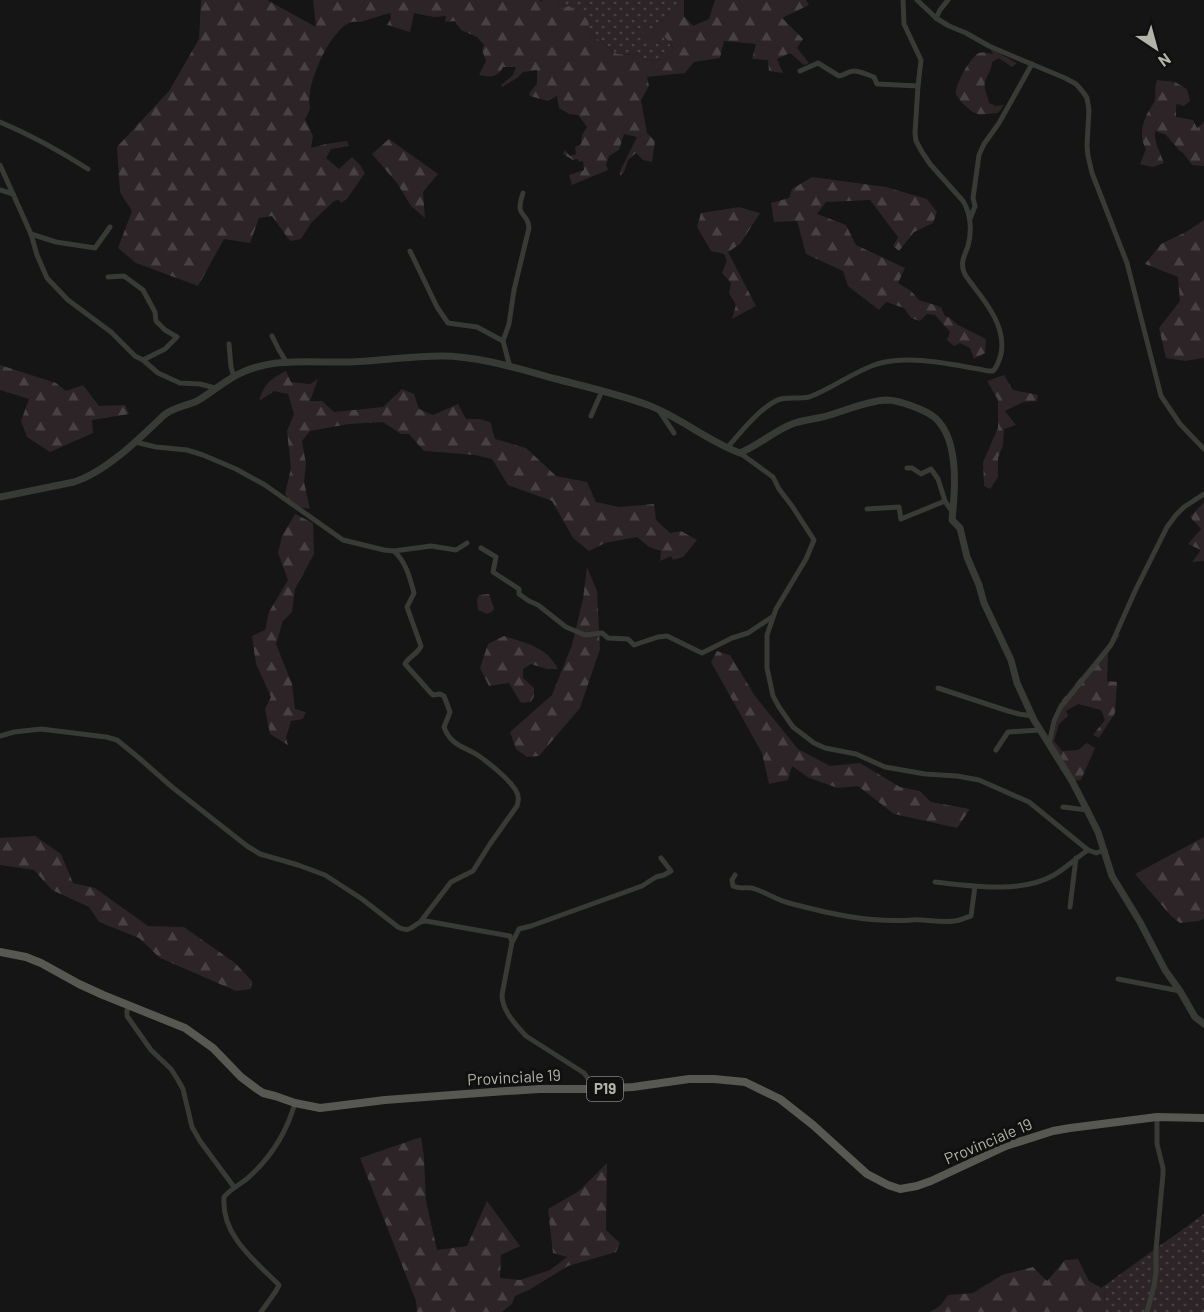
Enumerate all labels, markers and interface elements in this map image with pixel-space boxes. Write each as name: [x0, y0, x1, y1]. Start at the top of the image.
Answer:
north arrow: [1126, 18, 1186, 78]
text: N: [1155, 50, 1175, 71]
street label: Provinciale 19: [467, 1065, 561, 1088]
road number: P19: [587, 1077, 623, 1101]
street label: Provinciale 19: [941, 1113, 1035, 1168]

